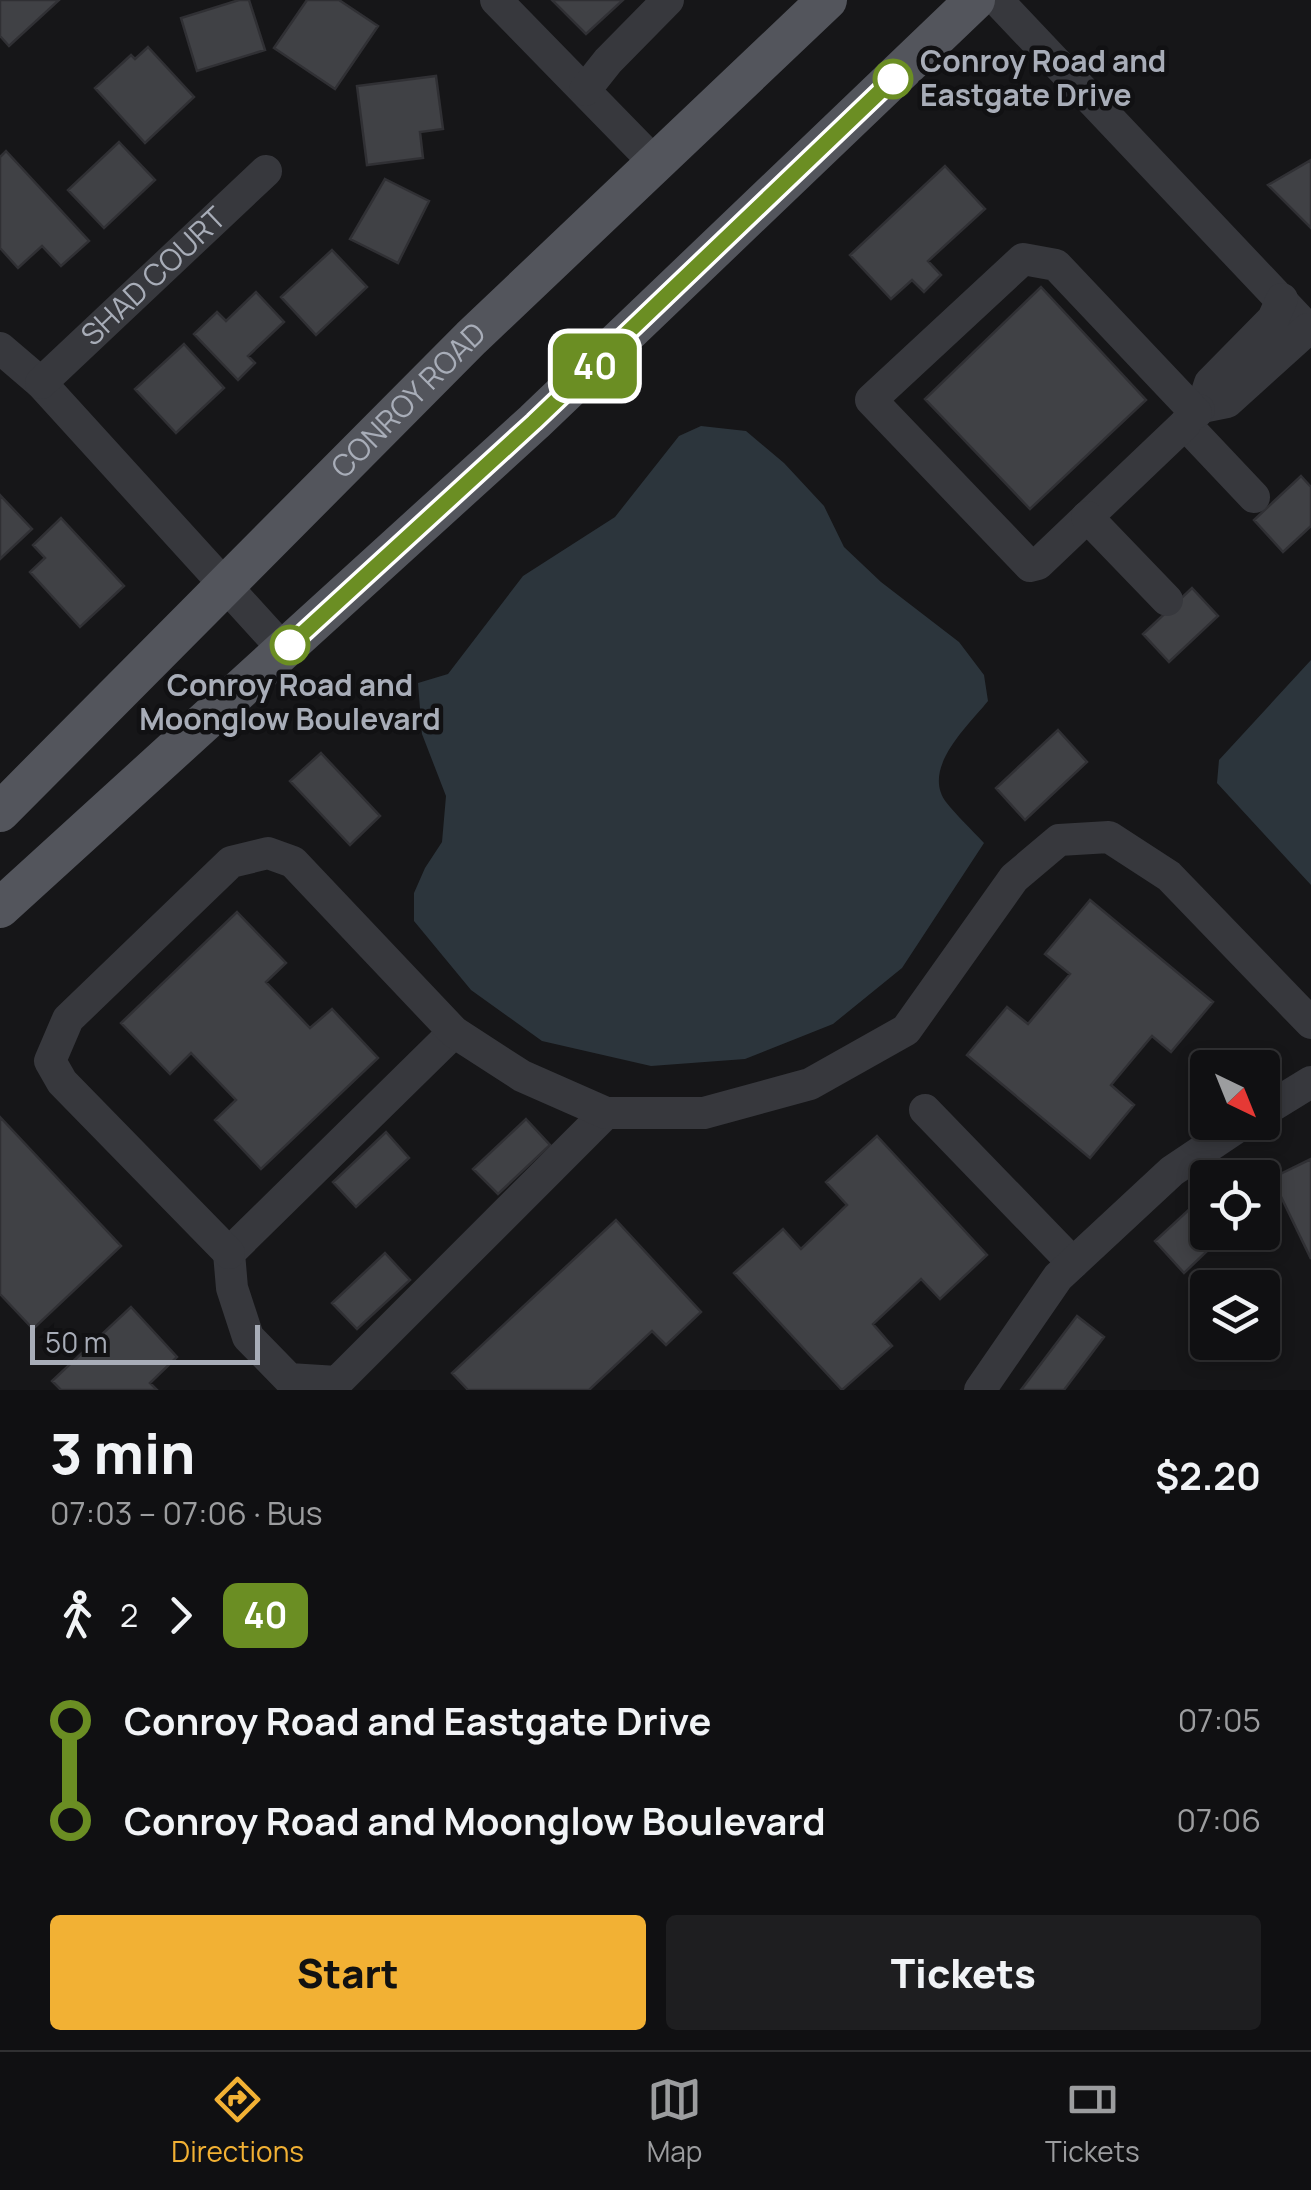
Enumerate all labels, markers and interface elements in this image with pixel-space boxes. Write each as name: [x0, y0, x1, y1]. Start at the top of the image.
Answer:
place label: Conroy Road and Eastgate Drive: [920, 40, 1166, 115]
marker: Conroy Road and Eastgate Drive: [874, 60, 912, 98]
street label: SHAD COURT: [71, 197, 234, 354]
street label: CONROY ROAD: [321, 312, 494, 486]
line badge: 40: [550, 334, 640, 398]
text: 40: [573, 342, 617, 390]
marker: Conroy Road and Moonglow Boulevard: [271, 626, 309, 664]
place label: Conroy Road and Moonglow Boulevard: [139, 664, 441, 739]
north arrow: [1190, 1050, 1280, 1140]
map controls: [1190, 1050, 1280, 1360]
button: locate: [1190, 1160, 1280, 1250]
button: layers: [1190, 1270, 1280, 1360]
scale bar: [30, 1320, 260, 1364]
text: 50 m: [45, 1323, 108, 1361]
text: 3 min: [50, 1415, 195, 1491]
text: $2.20: [1155, 1449, 1261, 1501]
text: 07:03 – 07:06 · Bus: [50, 1491, 322, 1535]
icon: walk: [50, 1588, 105, 1643]
icon: forward: [153, 1588, 208, 1643]
text: 40: [243, 1591, 288, 1639]
text: 2: [120, 1593, 138, 1637]
text: Conroy Road and Eastgate Drive: [124, 1694, 711, 1746]
text: 07:05: [1178, 1698, 1261, 1742]
text: Conroy Road and Moonglow Boulevard: [124, 1794, 826, 1846]
text: 07:06: [1176, 1798, 1261, 1842]
button: Start: [50, 1915, 646, 2030]
button: Tickets: [666, 1915, 1261, 2030]
tab: Directions: [171, 2072, 304, 2170]
tab: Map: [647, 2072, 702, 2170]
tab: Tickets: [1045, 2072, 1140, 2170]

